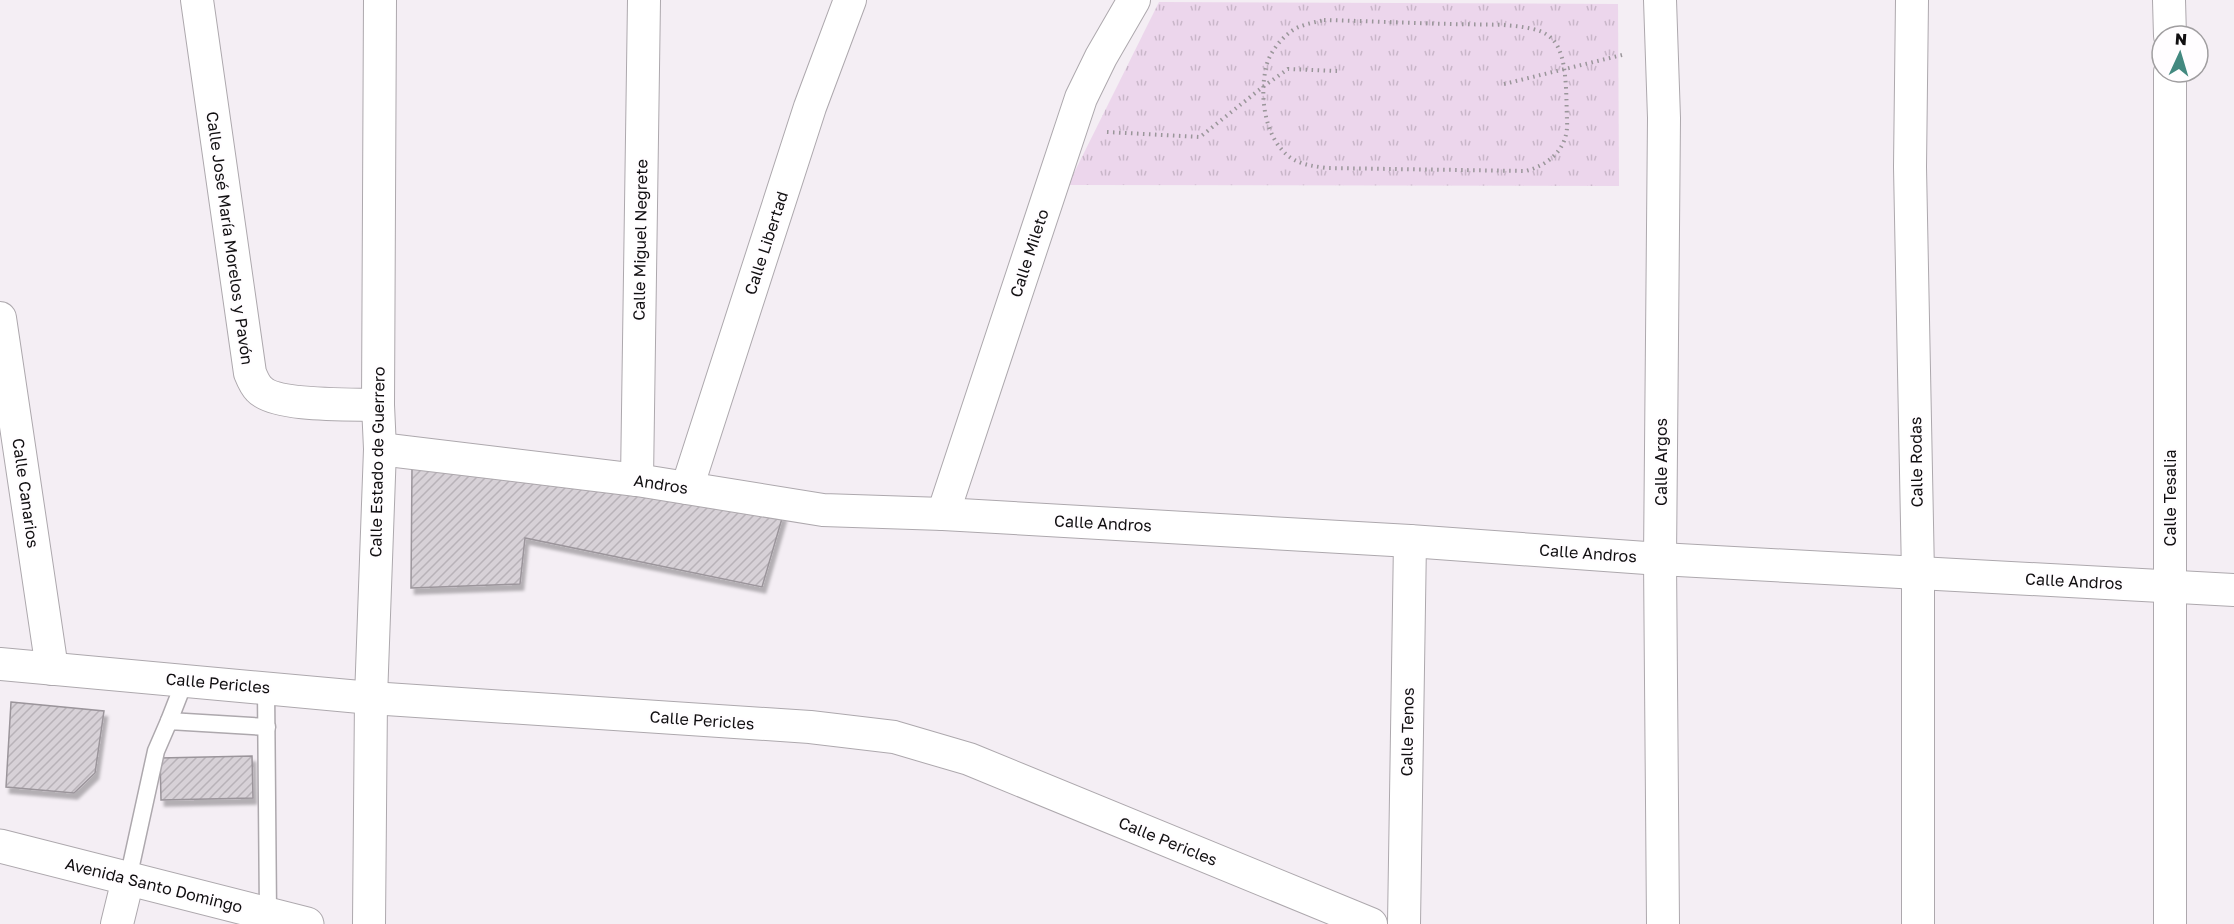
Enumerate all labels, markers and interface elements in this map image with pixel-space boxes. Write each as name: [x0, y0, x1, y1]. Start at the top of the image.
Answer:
north arrow: [2150, 24, 2210, 84]
text: N: [2174, 29, 2188, 49]
street label: Calle José María Morelos y Pavón: [202, 110, 258, 366]
street label: Calle Miguel Negrete: [629, 159, 651, 321]
street label: Calle Libertad: [740, 189, 792, 297]
street label: Calle Mileto: [1005, 206, 1053, 300]
street label: Calle Estado de Guerrero: [365, 366, 389, 558]
street label: Calle Rodas: [1905, 416, 1927, 508]
street label: Calle Argos: [1651, 418, 1671, 506]
street label: Calle Canarios: [8, 437, 44, 549]
street label: Calle Tesalia: [2160, 449, 2180, 547]
street label: Andros: [632, 470, 690, 498]
street label: Calle Andros: [1054, 510, 1152, 536]
street label: Calle Andros: [1538, 540, 1638, 566]
street label: Calle Andros: [2025, 568, 2123, 594]
street label: Calle Pericles: [165, 668, 271, 698]
street label: Calle Tenos: [1396, 687, 1418, 777]
street label: Calle Pericles: [649, 706, 755, 734]
street label: Calle Pericles: [1116, 812, 1220, 870]
street label: Avenida Santo Domingo: [63, 853, 245, 917]

